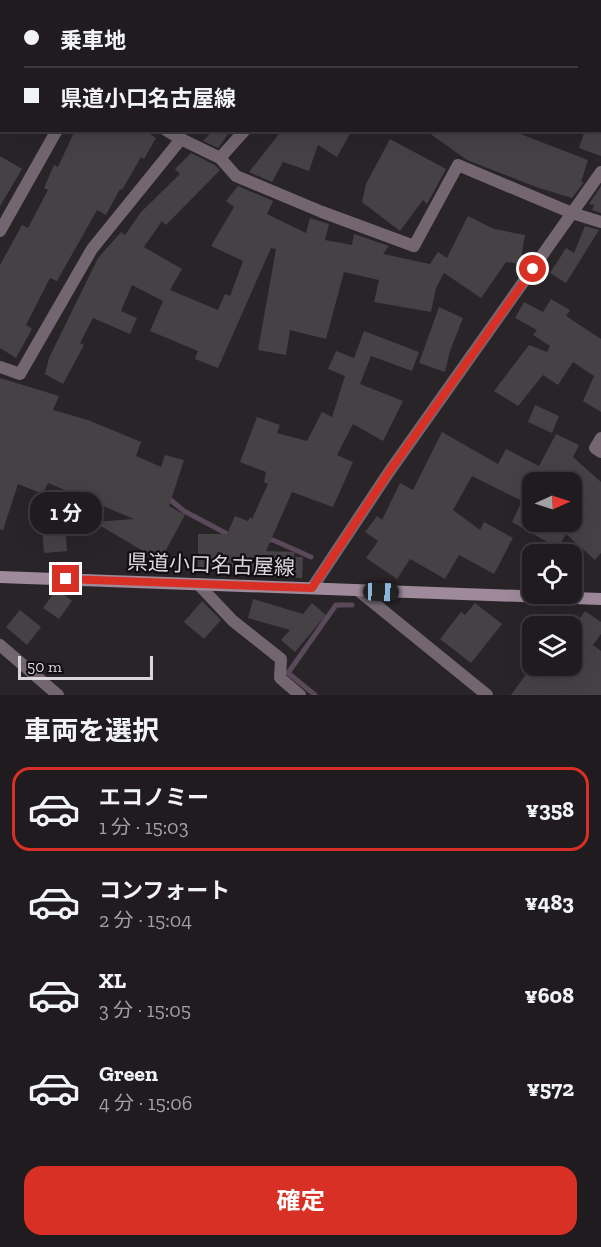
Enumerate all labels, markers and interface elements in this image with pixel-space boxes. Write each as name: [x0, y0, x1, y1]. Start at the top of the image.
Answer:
text: 乗車地: [60, 27, 126, 54]
text: 県道小口名古屋線: [60, 85, 236, 112]
route start: [519, 255, 546, 282]
north arrow: [522, 472, 582, 532]
map controls: [522, 472, 582, 676]
callout: 1 分: [30, 492, 102, 534]
text: 1 分: [50, 501, 82, 525]
button: locate: [522, 544, 582, 604]
street label: 県道小口名古屋線: [127, 549, 295, 580]
route end: [52, 565, 79, 592]
car: [363, 582, 399, 602]
button: layers: [522, 616, 582, 676]
scale bar: [18, 653, 153, 680]
text: 50 m: [27, 657, 62, 676]
text: 車両を選択: [24, 715, 159, 747]
icon: car: [27, 782, 81, 836]
text: エコノミー: [99, 784, 209, 811]
text: ¥358: [526, 796, 574, 823]
text: 1 分 · 15:03: [99, 815, 188, 839]
icon: car: [27, 875, 81, 929]
text: コンフォート: [99, 877, 230, 904]
text: ¥483: [525, 889, 574, 916]
text: 2 分 · 15:04: [99, 908, 192, 932]
text: XL: [99, 967, 126, 994]
icon: car: [27, 968, 81, 1022]
text: ¥608: [525, 982, 574, 1009]
text: 3 分 · 15:05: [99, 998, 191, 1022]
text: Green: [99, 1060, 158, 1087]
icon: car: [27, 1061, 81, 1115]
text: ¥572: [527, 1075, 574, 1102]
text: 4 分 · 15:06: [99, 1091, 192, 1115]
button: 確定: [24, 1166, 577, 1235]

